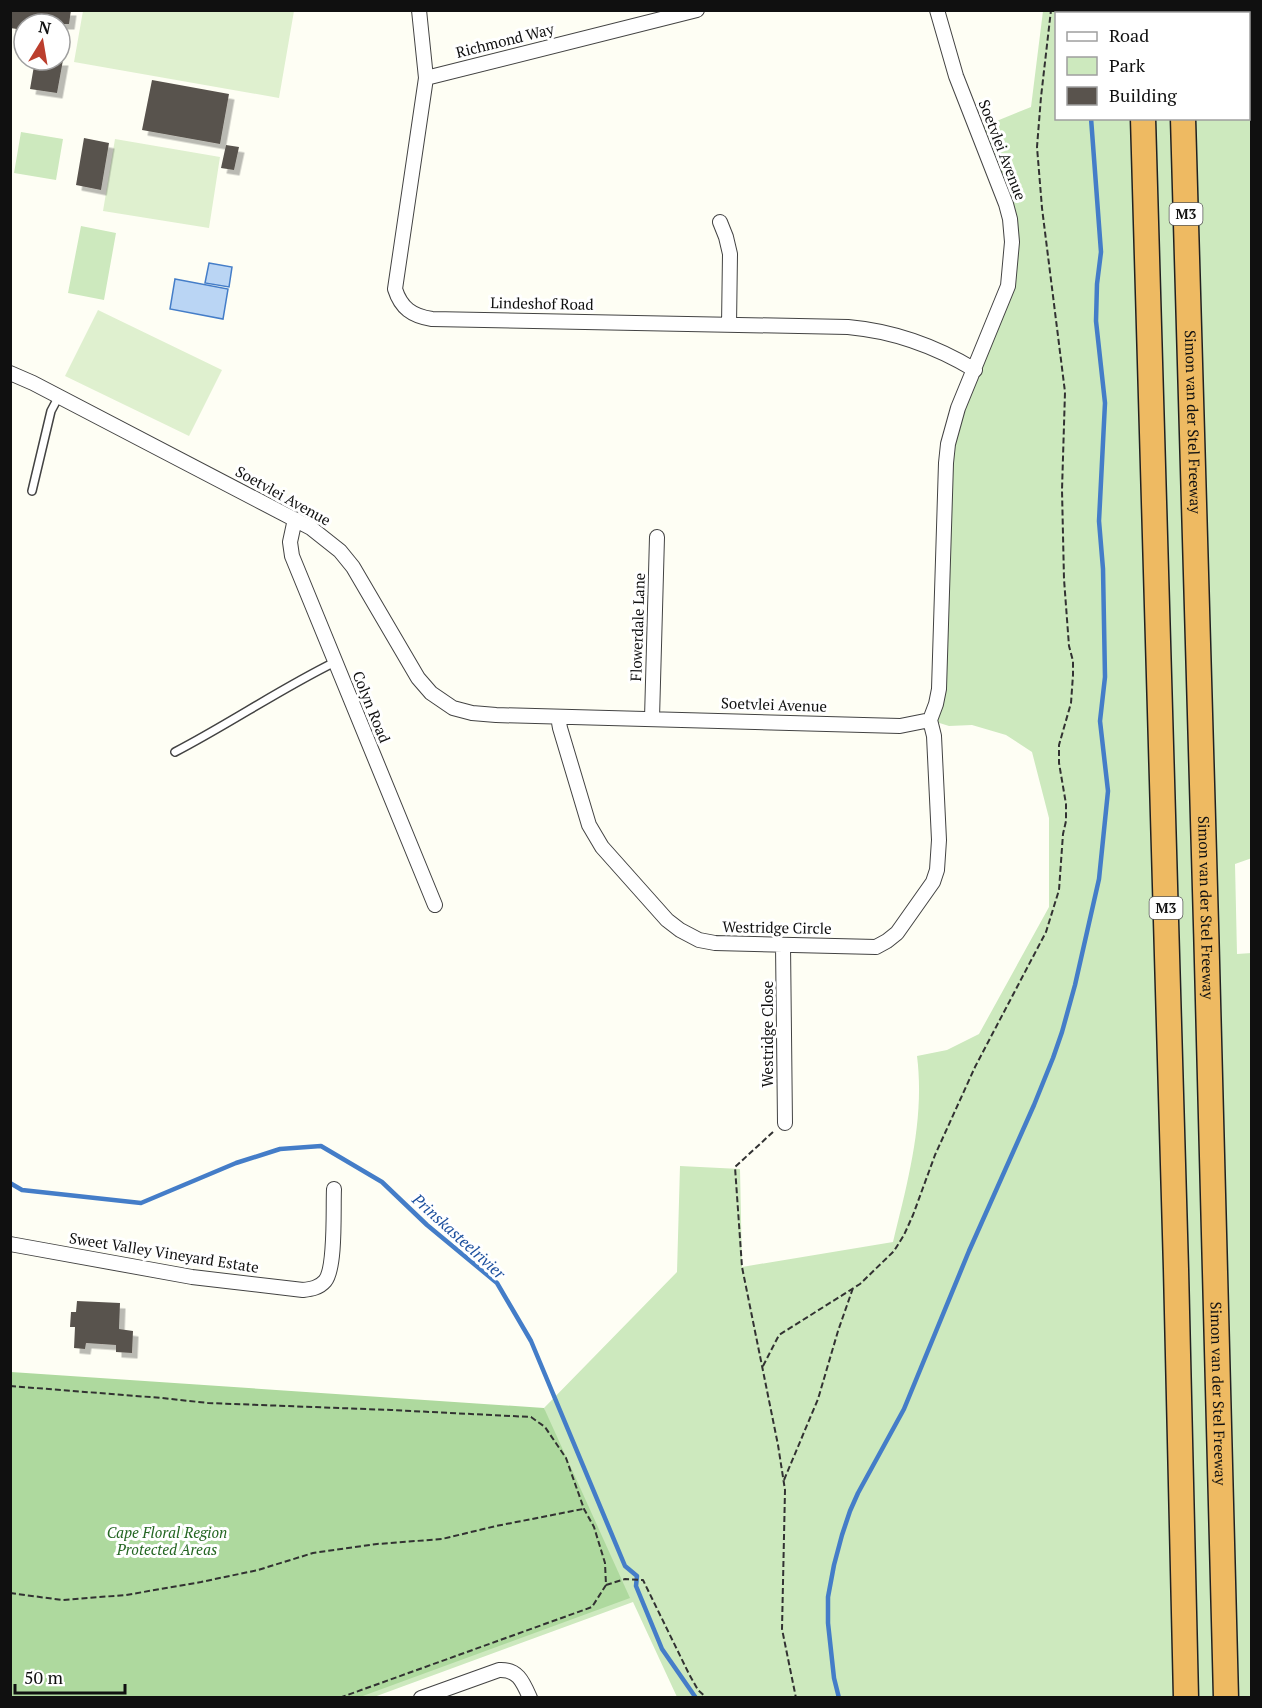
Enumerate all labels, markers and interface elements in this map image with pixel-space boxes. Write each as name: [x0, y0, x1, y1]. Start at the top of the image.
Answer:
north arrow: [12, 12, 72, 72]
legend: [1055, 12, 1250, 120]
text: N: [37, 15, 53, 39]
street label: Richmond Way: [454, 18, 556, 62]
text: Road: [1109, 23, 1149, 47]
text: Park: [1109, 53, 1146, 77]
text: Building: [1109, 83, 1177, 107]
street label: Soetvlei Avenue: [975, 97, 1031, 203]
road number: M3: [1170, 203, 1202, 225]
street label: Lindeshof Road: [490, 292, 594, 314]
street label: Simon van der Stel Freeway: [1181, 330, 1206, 514]
street label: Soetvlei Avenue: [232, 461, 335, 530]
street label: Flowerdale Lane: [625, 572, 649, 682]
street label: Colyn Road: [348, 668, 395, 745]
street label: Soetvlei Avenue: [721, 692, 827, 716]
street label: Simon van der Stel Freeway: [1194, 815, 1219, 1000]
road number: M3: [1150, 897, 1182, 919]
street label: Westridge Circle: [722, 916, 832, 938]
street label: Westridge Close: [757, 981, 777, 1087]
water label: Prinskasteelrivier: [407, 1188, 511, 1284]
street label: Sweet Valley Vineyard Estate: [68, 1227, 260, 1277]
street label: Simon van der Stel Freeway: [1206, 1301, 1231, 1486]
park label: Cape Floral Region Protected Areas: [107, 1522, 227, 1559]
scale bar: [15, 1657, 124, 1695]
text: 50 m: [24, 1665, 64, 1689]

